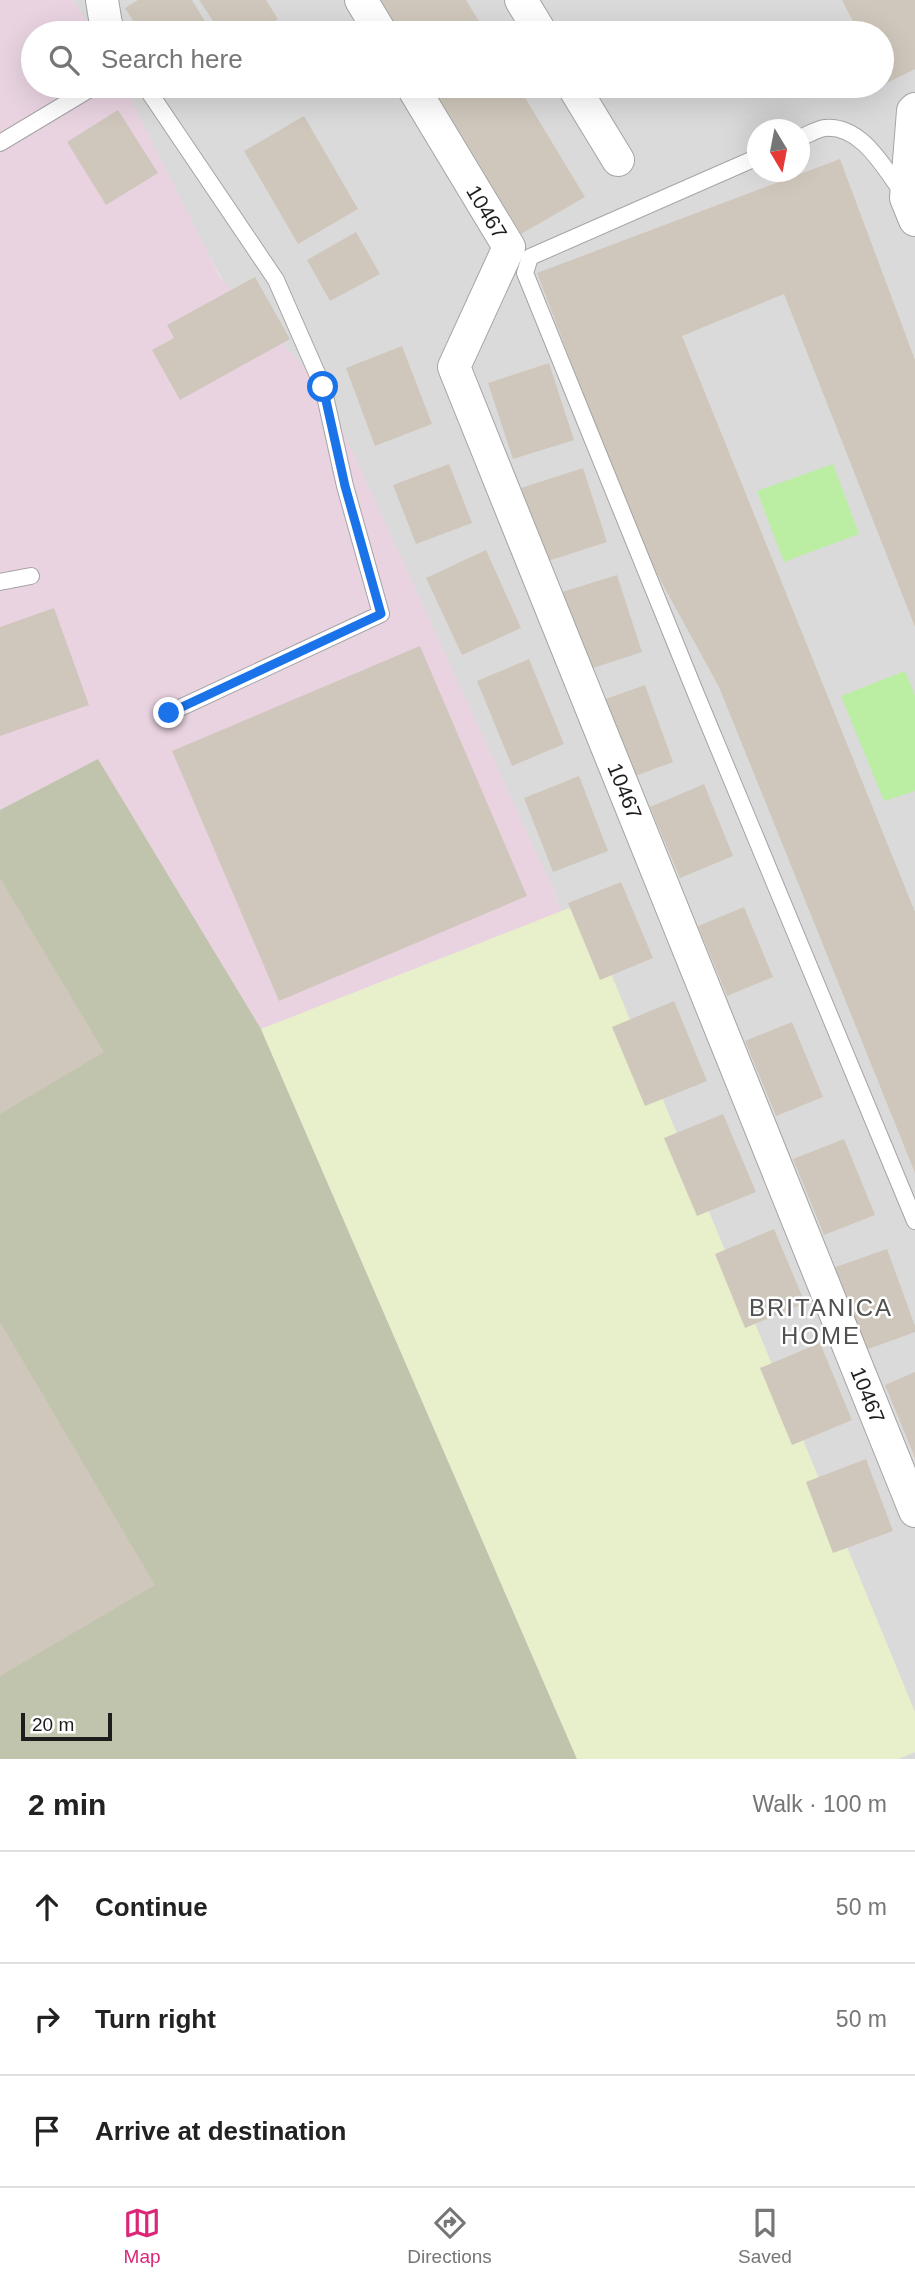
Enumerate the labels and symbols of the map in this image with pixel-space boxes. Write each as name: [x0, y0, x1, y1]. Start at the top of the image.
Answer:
north arrow: [747, 119, 810, 182]
street label: 10467: [462, 181, 512, 243]
route start: [307, 371, 338, 402]
route end: [153, 697, 184, 728]
street label: 10467: [603, 760, 647, 822]
district label: BRITANICA HOME: [749, 1294, 893, 1349]
street label: 10467: [846, 1364, 890, 1426]
scale bar: [21, 1710, 112, 1742]

